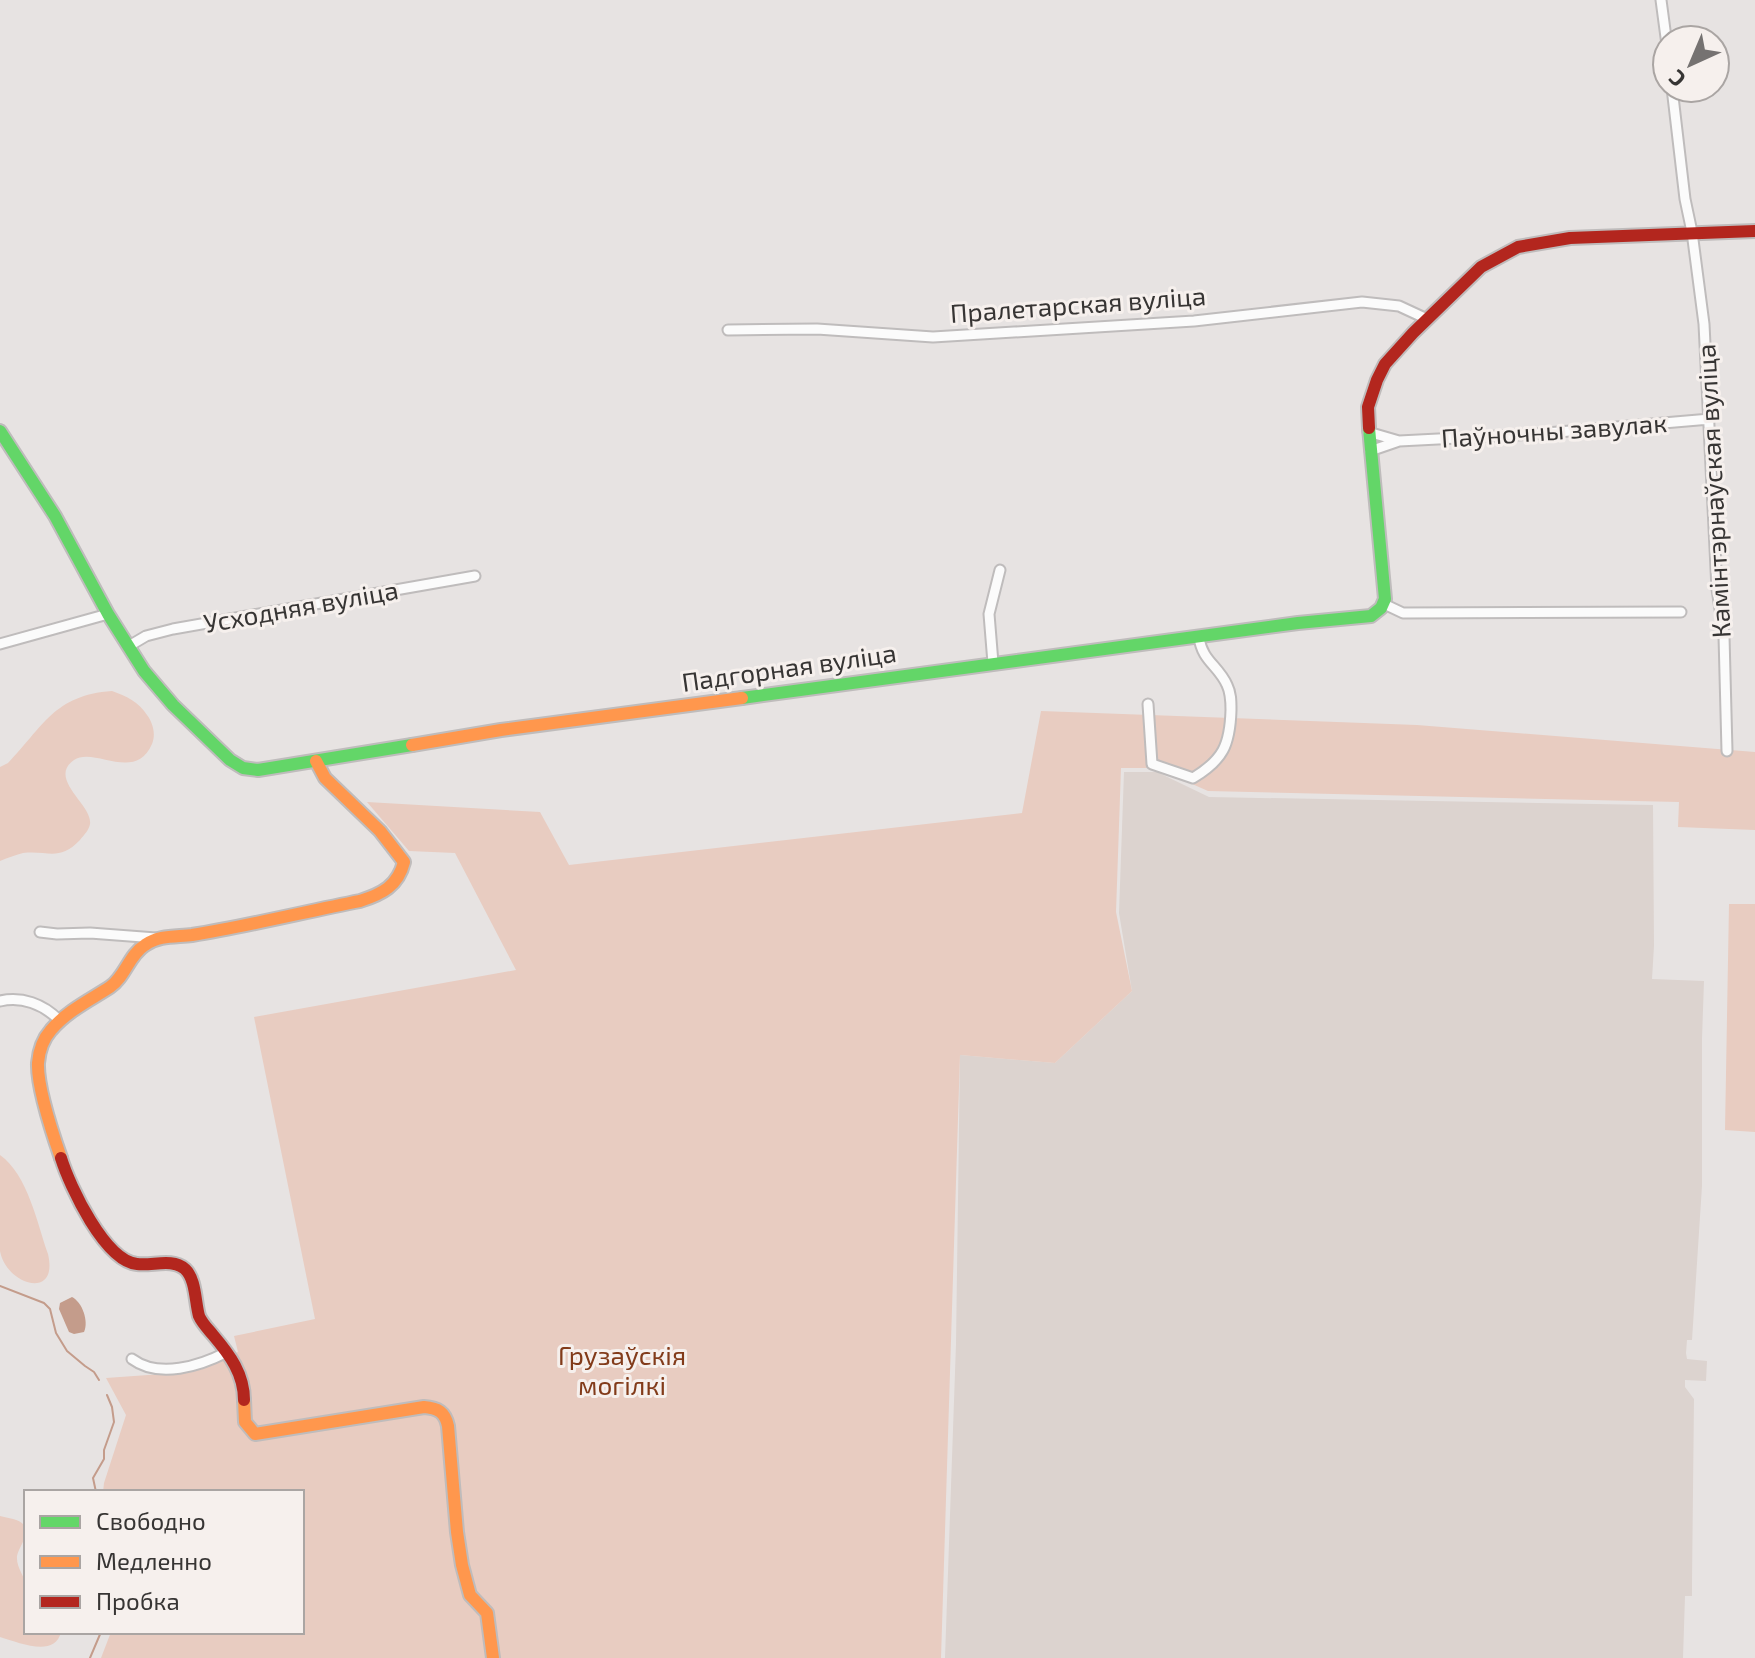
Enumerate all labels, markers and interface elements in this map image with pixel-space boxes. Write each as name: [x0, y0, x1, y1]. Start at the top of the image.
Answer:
north arrow: [1651, 24, 1731, 104]
text: С: [1663, 65, 1690, 93]
street label: Пралетарская вуліца: [949, 279, 1207, 329]
street label: Камінтэрнаўская вуліца: [1689, 343, 1737, 639]
street label: Паўночны завулак: [1440, 406, 1668, 454]
street label: Усходняя вуліца: [201, 573, 401, 639]
street label: Падгорная вуліца: [680, 636, 898, 698]
park label: Грузаўскія могілкі: [558, 1339, 686, 1400]
legend: [24, 1490, 304, 1634]
text: Свободно: [96, 1506, 206, 1535]
text: Медленно: [96, 1546, 212, 1575]
text: Пробка: [96, 1586, 180, 1615]

